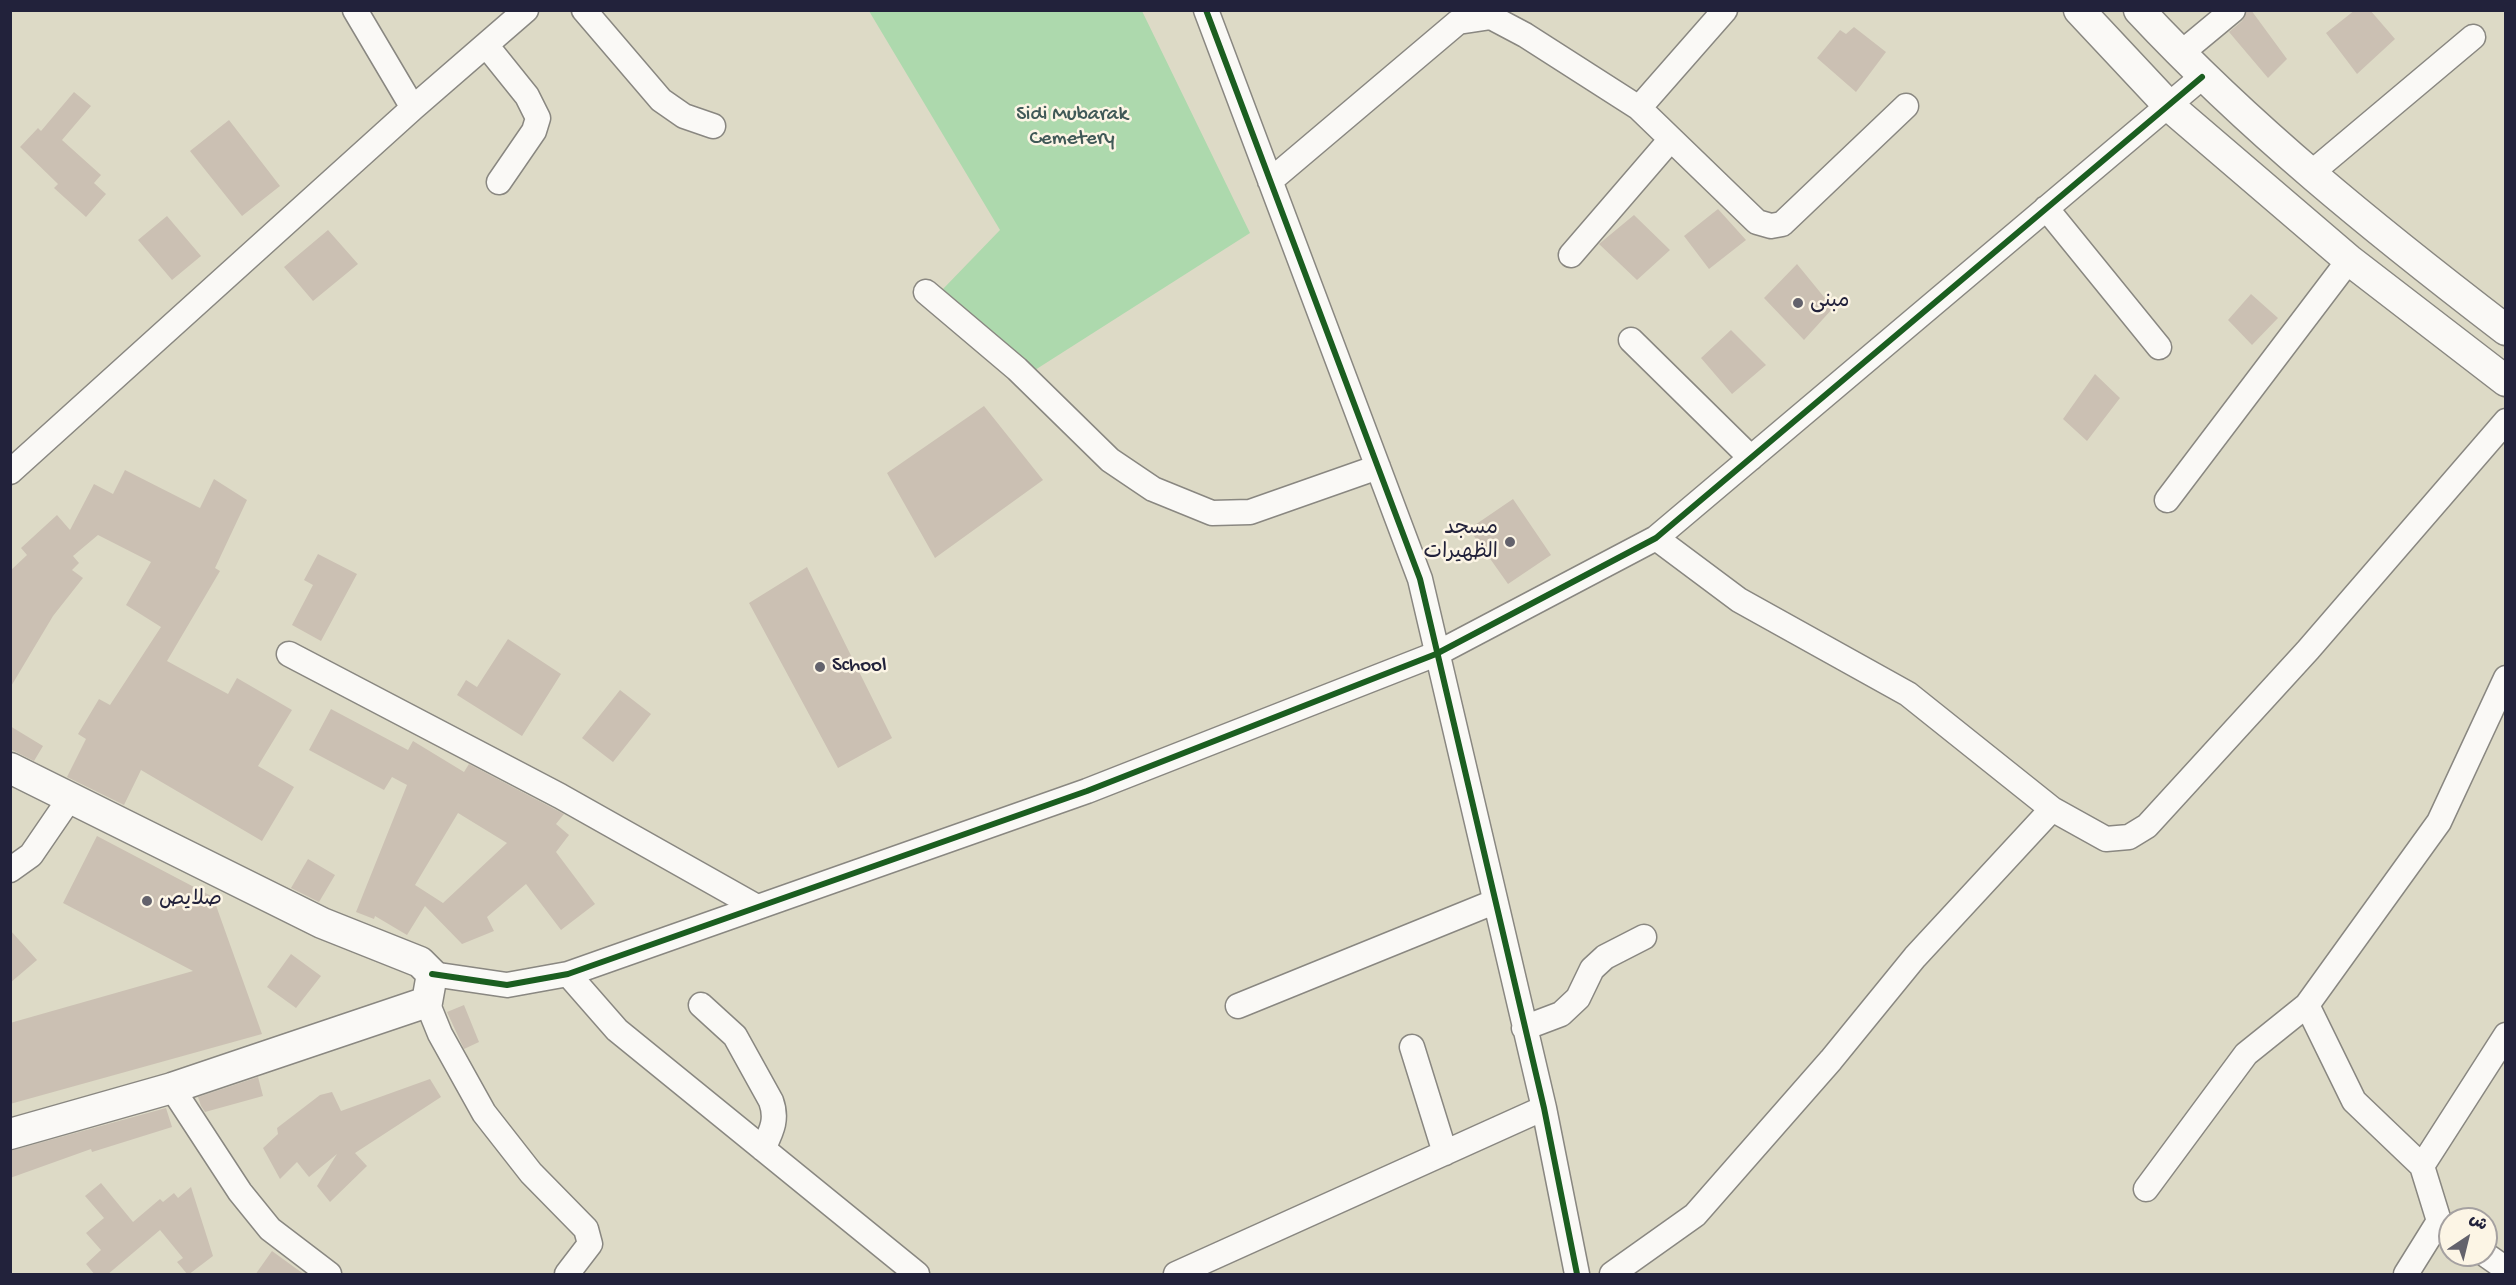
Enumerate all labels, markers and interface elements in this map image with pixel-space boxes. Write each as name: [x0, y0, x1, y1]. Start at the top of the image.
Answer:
park label: Sidi Mubarak Cemetery: [1016, 103, 1128, 153]
place label: مبنى: [1810, 290, 1849, 316]
marker: مبنى: [1791, 296, 1805, 310]
place label: مسجد الظهيرات: [1424, 517, 1498, 567]
marker: مسجد الظهيرات: [1503, 535, 1517, 549]
place label: School: [832, 654, 887, 680]
marker: School: [813, 660, 827, 674]
place label: صلايص: [159, 888, 222, 914]
marker: صلايص: [140, 894, 154, 908]
north arrow: [2438, 1207, 2498, 1267]
text: ش: [2465, 1211, 2490, 1236]

